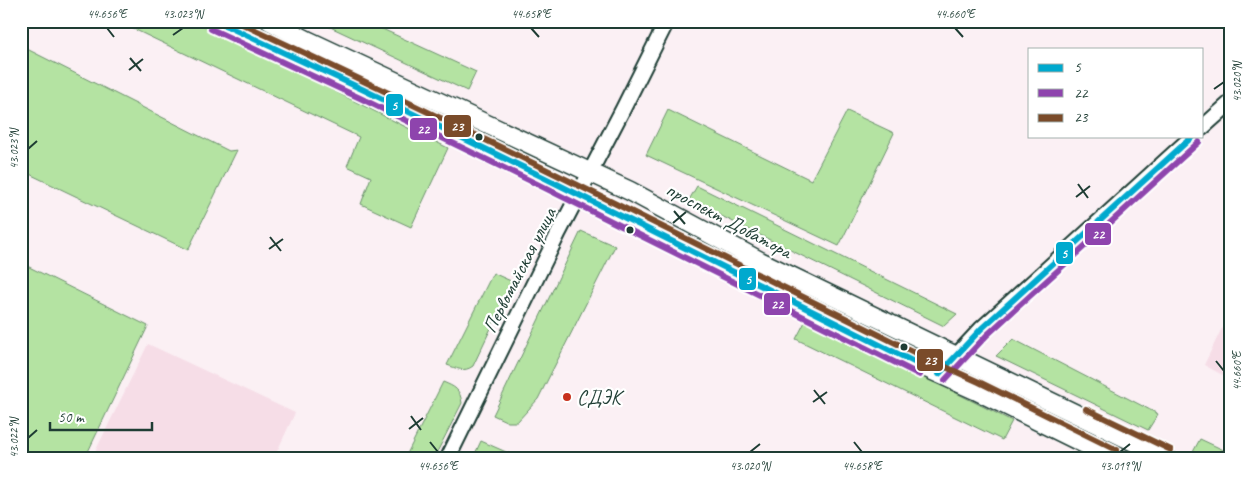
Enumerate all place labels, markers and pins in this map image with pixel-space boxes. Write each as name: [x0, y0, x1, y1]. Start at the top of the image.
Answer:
unlabelled marker: [474, 132, 484, 142]
unlabelled marker: [625, 225, 635, 235]
unlabelled marker: [899, 342, 909, 352]
place label: СДЭК: [577, 385, 625, 410]
marker: СДЭК: [561, 391, 573, 403]

